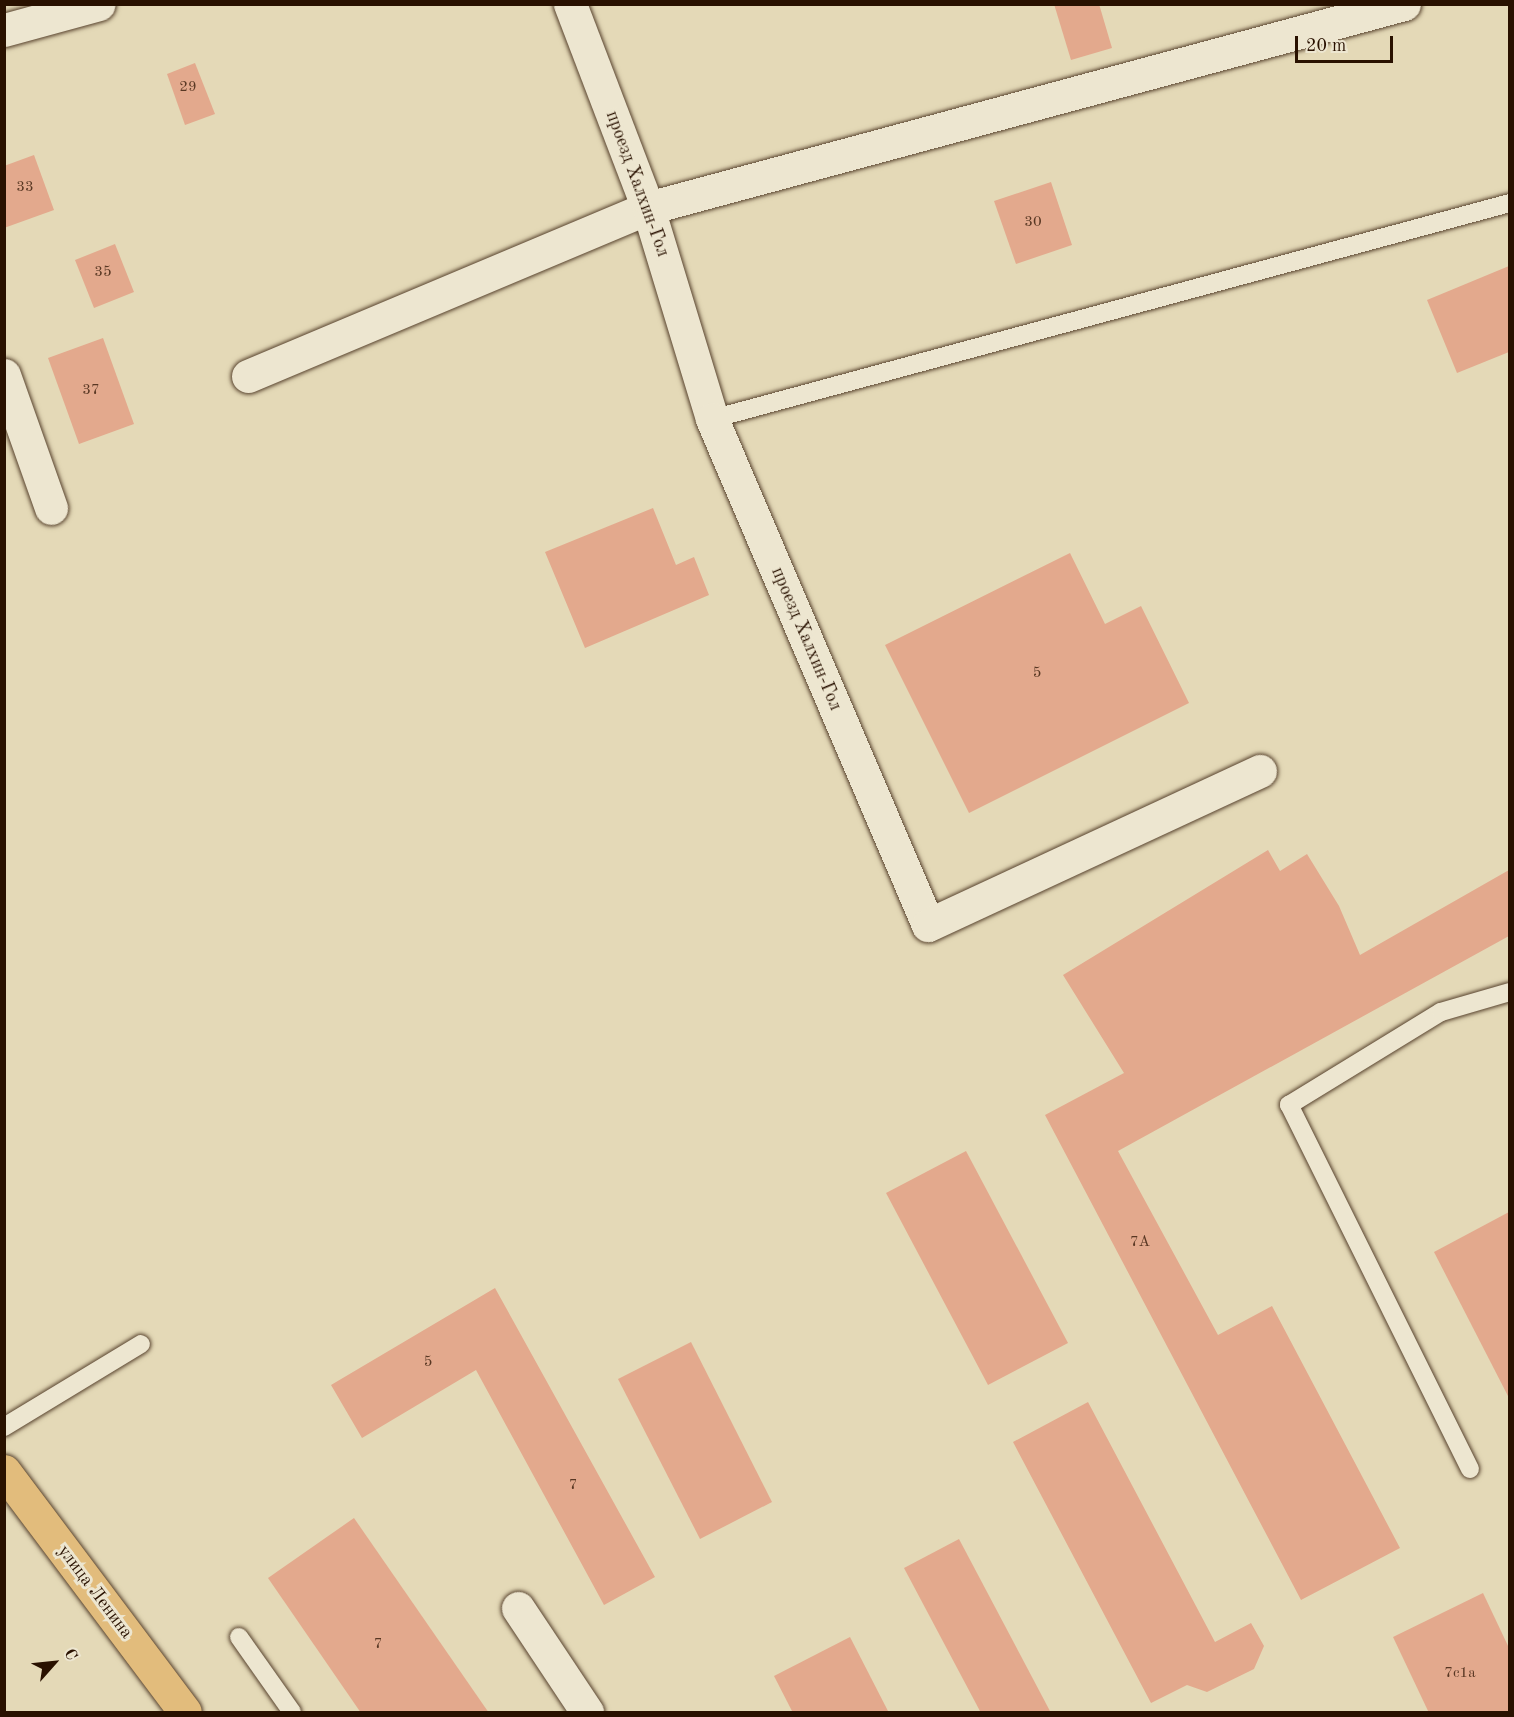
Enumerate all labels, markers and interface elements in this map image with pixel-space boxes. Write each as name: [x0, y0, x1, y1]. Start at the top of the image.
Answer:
scale bar: [1298, 24, 1396, 62]
text: 20 m: [1306, 37, 1346, 55]
house number: 29: [179, 79, 197, 97]
street label: проезд Халхин-Гол: [601, 108, 673, 260]
house number: 33: [16, 179, 34, 197]
house number: 30: [1024, 214, 1042, 232]
house number: 35: [94, 264, 112, 282]
house number: 37: [82, 382, 100, 400]
street label: проезд Халхин-Гол: [766, 564, 846, 714]
house number: 5: [1033, 665, 1041, 683]
house number: 7А: [1130, 1234, 1150, 1252]
house number: 5: [424, 1354, 432, 1372]
house number: 7: [569, 1477, 577, 1495]
street label: улица Ленина: [53, 1541, 137, 1643]
north arrow: [24, 1633, 84, 1693]
house number: 7: [374, 1636, 382, 1654]
text: С: [61, 1646, 80, 1663]
house number: 7с1а: [1444, 1665, 1476, 1683]

